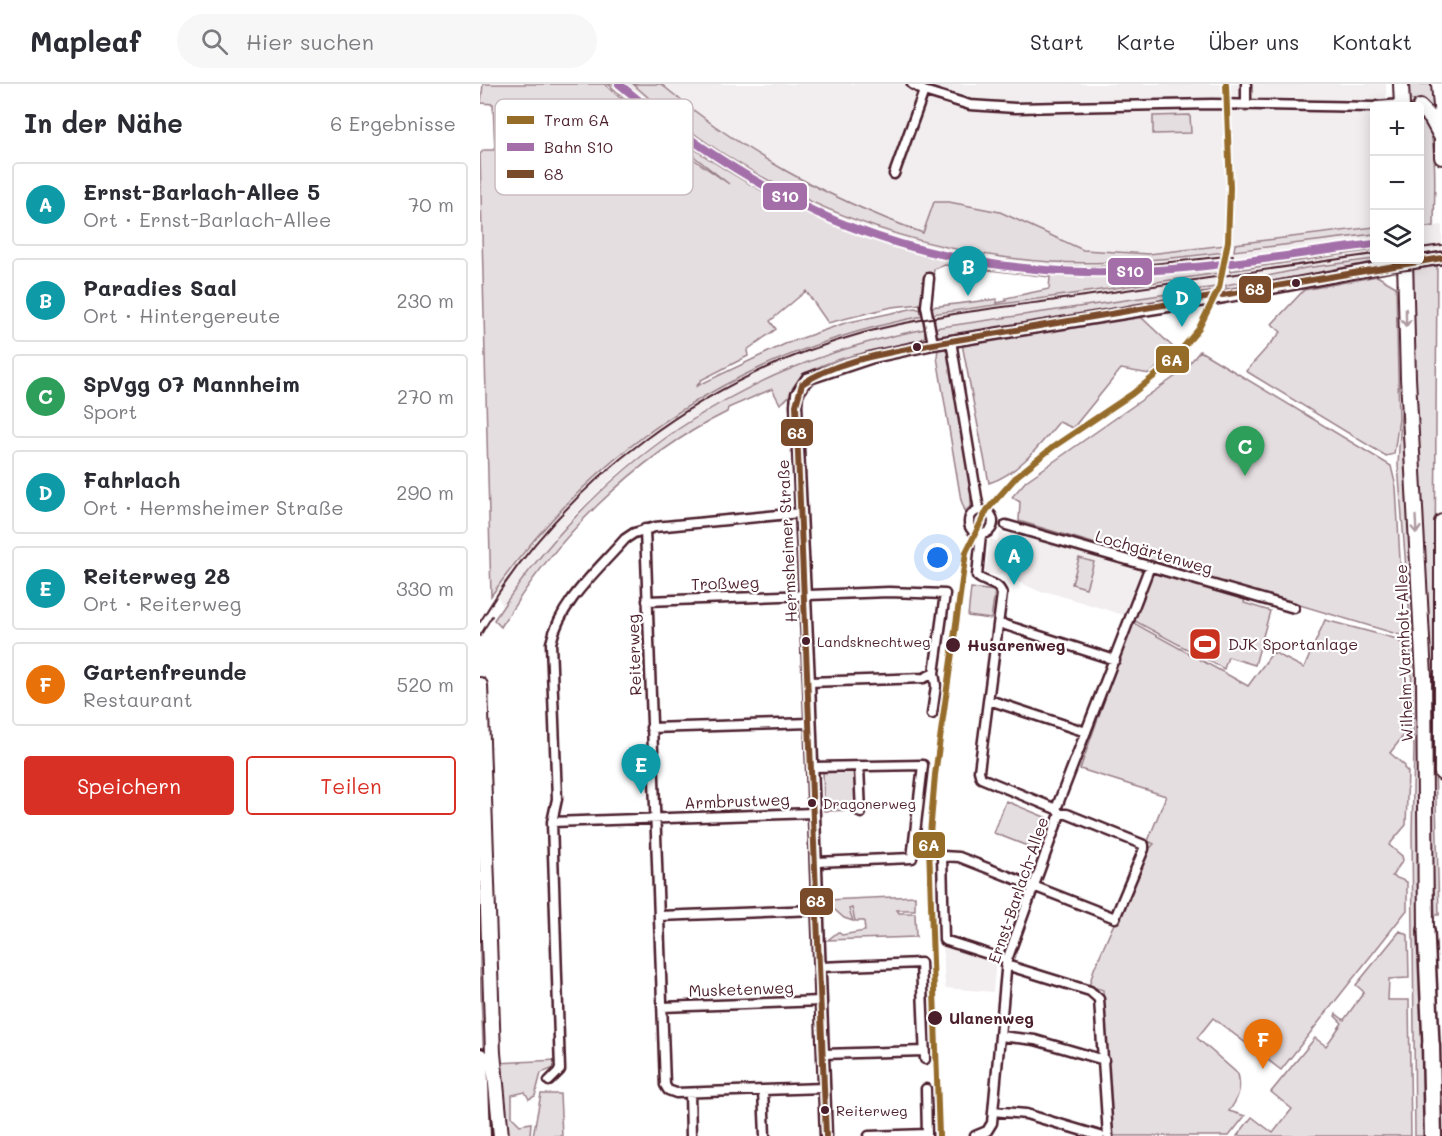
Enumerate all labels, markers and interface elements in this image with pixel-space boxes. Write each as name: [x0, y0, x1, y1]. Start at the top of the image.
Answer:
search box: [177, 14, 597, 68]
text: Mapleaf: [30, 23, 141, 59]
icon: search: [198, 25, 231, 58]
text: Hier suchen: [246, 27, 374, 56]
text: Start: [1030, 28, 1084, 55]
text: Karte: [1117, 28, 1175, 55]
text: Über uns: [1208, 28, 1299, 55]
text: Kontakt: [1332, 28, 1412, 55]
legend: [495, 99, 693, 195]
map controls: [1370, 102, 1424, 264]
button: +: [1370, 102, 1424, 156]
text: In der Nähe: [24, 106, 183, 140]
text: Tram 6A: [544, 109, 610, 130]
text: 6 Ergebnisse: [330, 110, 456, 136]
text: Bahn S10: [544, 136, 613, 157]
button: −: [1370, 156, 1424, 210]
text: 68: [544, 163, 564, 184]
text: Ernst-Barlach-Allee 5: [83, 177, 320, 206]
line badge: S10: [762, 182, 808, 211]
text: S10: [771, 185, 799, 206]
text: A: [39, 191, 52, 217]
text: 70 m: [408, 191, 454, 217]
text: Ort · Ernst-Barlach-Allee: [83, 206, 331, 232]
button: layers: [1370, 210, 1424, 264]
pin: B: [948, 246, 988, 296]
line badge: S10: [1107, 257, 1153, 286]
text: S10: [1116, 260, 1144, 281]
text: Paradies Saal: [83, 273, 237, 302]
line badge: 68: [1238, 275, 1272, 304]
unlabelled marker: [1290, 277, 1302, 289]
pin: D: [1162, 278, 1202, 327]
text: 68: [1245, 278, 1265, 299]
text: B: [39, 287, 52, 313]
text: 230 m: [396, 287, 454, 313]
text: Ort · Hintergereute: [83, 302, 280, 328]
one-way arrow: [1400, 307, 1412, 327]
unlabelled marker: [911, 341, 923, 353]
line badge: 6A: [1155, 345, 1190, 374]
text: 6A: [1162, 349, 1182, 370]
text: SpVgg 07 Mannheim: [83, 369, 300, 398]
text: C: [38, 383, 53, 409]
text: 270 m: [397, 383, 454, 409]
text: Sport: [83, 398, 137, 424]
line badge: 68: [780, 418, 814, 447]
text: 68: [787, 422, 807, 443]
pin: C: [1226, 426, 1264, 476]
street label: Hermsheimer Straße: [772, 459, 801, 623]
text: Fahrlach: [83, 465, 180, 494]
text: D: [38, 479, 53, 505]
text: 290 m: [396, 479, 454, 505]
text: Ort · Hermsheimer Straße: [83, 494, 344, 520]
one-way arrow: [1411, 515, 1422, 535]
street label: Lochgärtenweg: [1093, 525, 1215, 578]
pin: A: [994, 536, 1034, 585]
your location: [923, 543, 952, 572]
text: Reiterweg 28: [83, 561, 230, 590]
street label: Wilhelm-Varnholt-Allee: [1390, 564, 1417, 742]
street label: Troßweg: [691, 571, 759, 594]
text: E: [39, 575, 52, 601]
text: 330 m: [396, 575, 454, 601]
text: Ort · Reiterweg: [83, 590, 241, 616]
street label: Reiterweg: [622, 614, 645, 696]
sports icon: DJK Sportanlage: [1187, 626, 1223, 662]
place label: Landsknechtweg: [817, 632, 930, 651]
place label: DJK Sportanlage: [1228, 633, 1358, 654]
place label: Husarenweg: [967, 634, 1065, 655]
marker: Landsknechtweg: [800, 635, 812, 647]
marker: Husarenweg: [944, 636, 962, 654]
text: Gartenfreunde: [83, 657, 247, 686]
text: F: [39, 671, 52, 697]
text: 520 m: [397, 671, 454, 697]
text: Restaurant: [83, 686, 193, 712]
pin: E: [622, 744, 660, 794]
button: Speichern: [24, 756, 234, 815]
button: Teilen: [246, 756, 456, 815]
street label: Armbrustweg: [684, 788, 790, 813]
place label: Dragonerweg: [823, 794, 916, 813]
marker: Dragonerweg: [806, 797, 818, 809]
street label: Ernst-Barlach-Allee: [983, 814, 1052, 966]
line badge: 6A: [912, 831, 946, 859]
text: 6A: [919, 834, 939, 855]
line badge: 68: [799, 887, 834, 916]
text: 68: [806, 890, 826, 911]
street label: Musketenweg: [688, 976, 794, 1001]
place label: Ulanenweg: [949, 1007, 1034, 1028]
marker: Ulanenweg: [926, 1009, 944, 1027]
pin: F: [1244, 1020, 1282, 1069]
place label: Reiterweg: [836, 1101, 907, 1120]
marker: Reiterweg: [819, 1104, 831, 1116]

